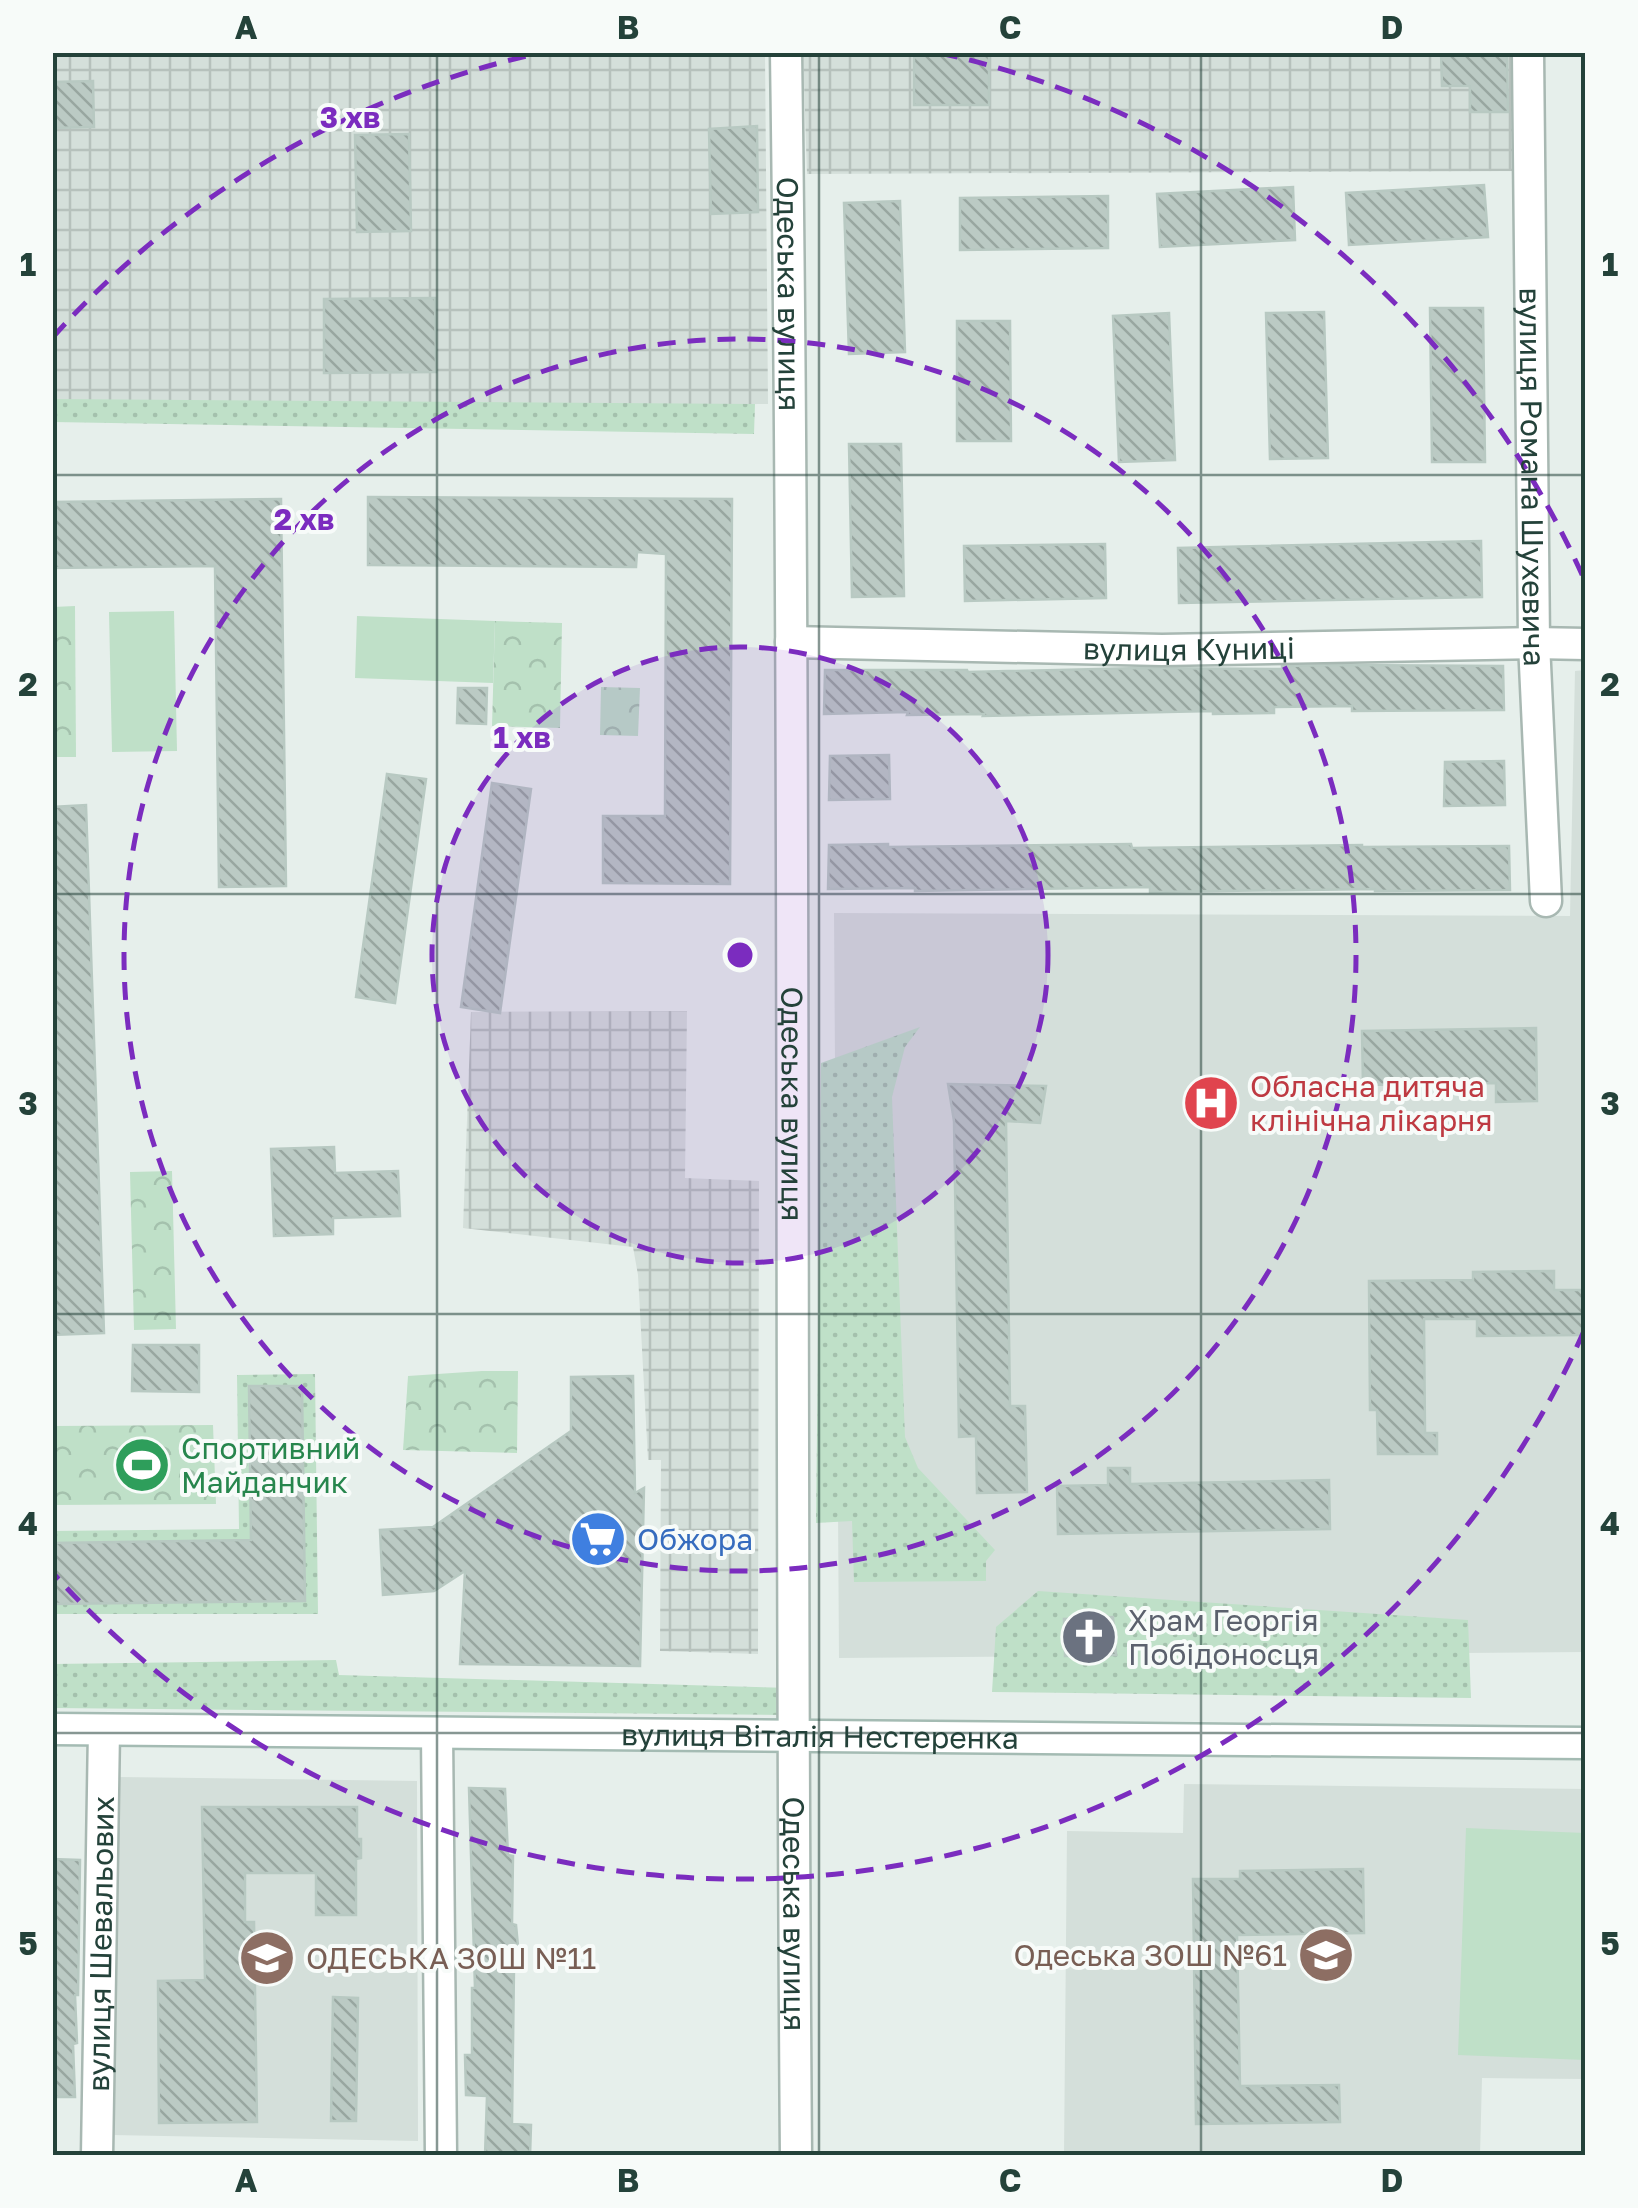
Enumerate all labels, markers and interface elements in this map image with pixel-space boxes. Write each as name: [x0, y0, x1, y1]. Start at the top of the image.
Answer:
text: A: [235, 8, 258, 46]
text: B: [617, 8, 639, 46]
text: C: [999, 8, 1021, 46]
text: D: [1381, 8, 1403, 46]
text: 3 хв: [320, 99, 380, 135]
street label: Одеська вулиця: [770, 176, 808, 412]
text: 1: [20, 245, 36, 283]
text: 1: [1602, 245, 1618, 283]
street label: вулиця Романа Шухевича: [1512, 287, 1553, 667]
text: 2 хв: [274, 501, 334, 537]
street label: вулиця Куниці: [1083, 630, 1295, 668]
text: 2: [18, 665, 38, 703]
text: 2: [1600, 665, 1620, 703]
text: 1 хв: [493, 719, 551, 755]
centre of rings: [722, 937, 758, 973]
street label: Одеська вулиця: [774, 987, 811, 1221]
place label: Обласна дитяча клінічна лікарня: [1250, 1068, 1493, 1138]
hospital icon: Обласна дитяча клінічна лікарня: [1181, 1073, 1241, 1133]
text: 3: [18, 1084, 38, 1122]
text: 3: [1600, 1084, 1620, 1122]
place label: Спортивний Майданчик: [181, 1430, 360, 1500]
sports icon: Спортивний Майданчик: [112, 1435, 172, 1495]
text: 4: [18, 1504, 38, 1542]
text: 4: [1600, 1504, 1620, 1542]
supermarket icon: Обжора: [568, 1509, 628, 1569]
place label: Обжора: [637, 1521, 753, 1557]
place label: Храм Георгія Побідоносця: [1128, 1602, 1319, 1672]
church icon: Храм Георгія Побідоносця: [1059, 1607, 1119, 1667]
street label: вулиця Віталія Нестеренка: [621, 1716, 1019, 1756]
street label: вулиця Шевальових: [80, 1796, 121, 2092]
street label: Одеська вулиця: [776, 1796, 813, 2032]
text: 5: [18, 1924, 38, 1962]
text: 5: [1600, 1924, 1620, 1962]
school or university icon: Одеська ЗОШ №61: [1296, 1925, 1356, 1985]
school or university icon: ОДЕСЬКА ЗОШ №11: [237, 1928, 297, 1988]
place label: Одеська ЗОШ №61: [1013, 1937, 1287, 1973]
place label: ОДЕСЬКА ЗОШ №11: [306, 1940, 596, 1976]
text: A: [235, 2161, 258, 2199]
text: B: [617, 2161, 639, 2199]
text: C: [999, 2161, 1021, 2199]
text: D: [1381, 2161, 1403, 2199]

